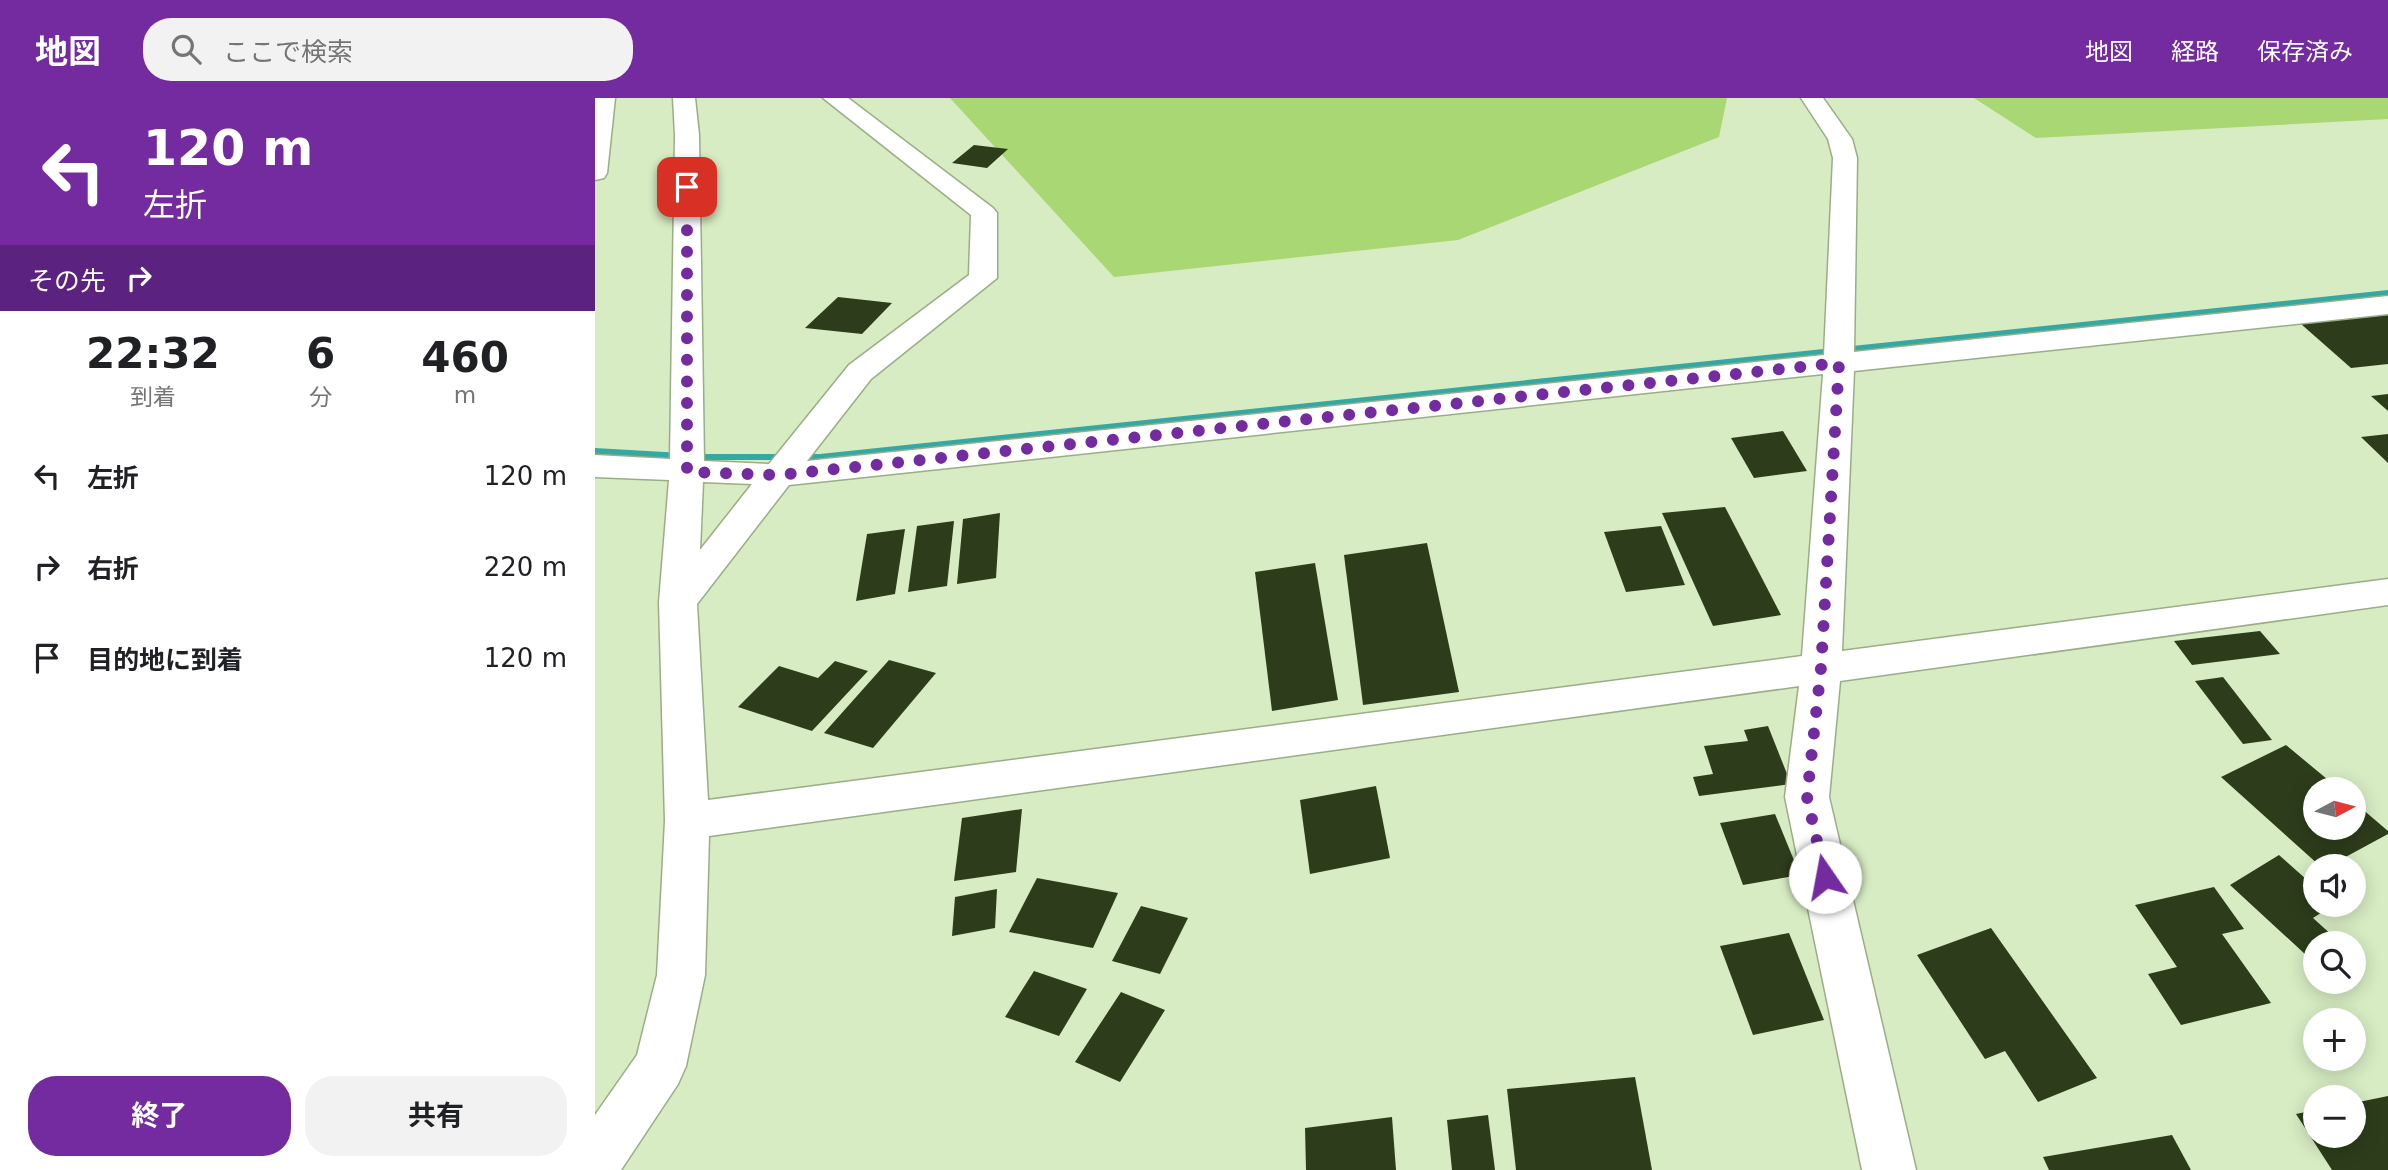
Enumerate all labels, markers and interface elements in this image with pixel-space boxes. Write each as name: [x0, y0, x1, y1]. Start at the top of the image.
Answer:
search box: [143, 18, 633, 81]
icon: search: [167, 30, 205, 68]
text: 地図: [35, 32, 101, 71]
text: ここで検索: [223, 37, 353, 67]
text: 地図: [2085, 38, 2133, 66]
text: 経路: [2171, 38, 2219, 66]
text: 保存済み: [2257, 38, 2353, 66]
text: 120 m: [143, 120, 313, 177]
icon: left: [28, 126, 119, 217]
pin: [657, 157, 717, 217]
icon: arrive: [668, 168, 706, 206]
text: 左折: [143, 186, 207, 224]
icon: right: [120, 259, 158, 297]
text: その先: [28, 266, 106, 296]
text: 22:32: [86, 329, 220, 378]
text: 6: [306, 329, 335, 378]
text: 460: [421, 333, 509, 382]
text: m: [454, 382, 476, 408]
text: 到着: [130, 384, 176, 410]
text: 分: [309, 384, 332, 410]
icon: left: [28, 457, 66, 495]
text: 120 m: [484, 461, 567, 491]
text: 左折: [87, 463, 139, 493]
icon: right: [28, 548, 66, 586]
text: 220 m: [484, 552, 567, 582]
text: 右折: [87, 554, 139, 584]
icon: arrive: [28, 639, 66, 677]
text: 120 m: [484, 643, 567, 673]
text: 目的地に到着: [87, 645, 243, 675]
north arrow: [2303, 777, 2366, 840]
map controls: [2303, 777, 2366, 1148]
position arrow: [1788, 840, 1862, 914]
button: sound: [2303, 854, 2366, 917]
button: search: [2303, 931, 2366, 994]
button: +: [2303, 1008, 2366, 1071]
button: 終了: [28, 1076, 291, 1156]
button: 共有: [305, 1076, 567, 1156]
button: −: [2303, 1085, 2366, 1148]

